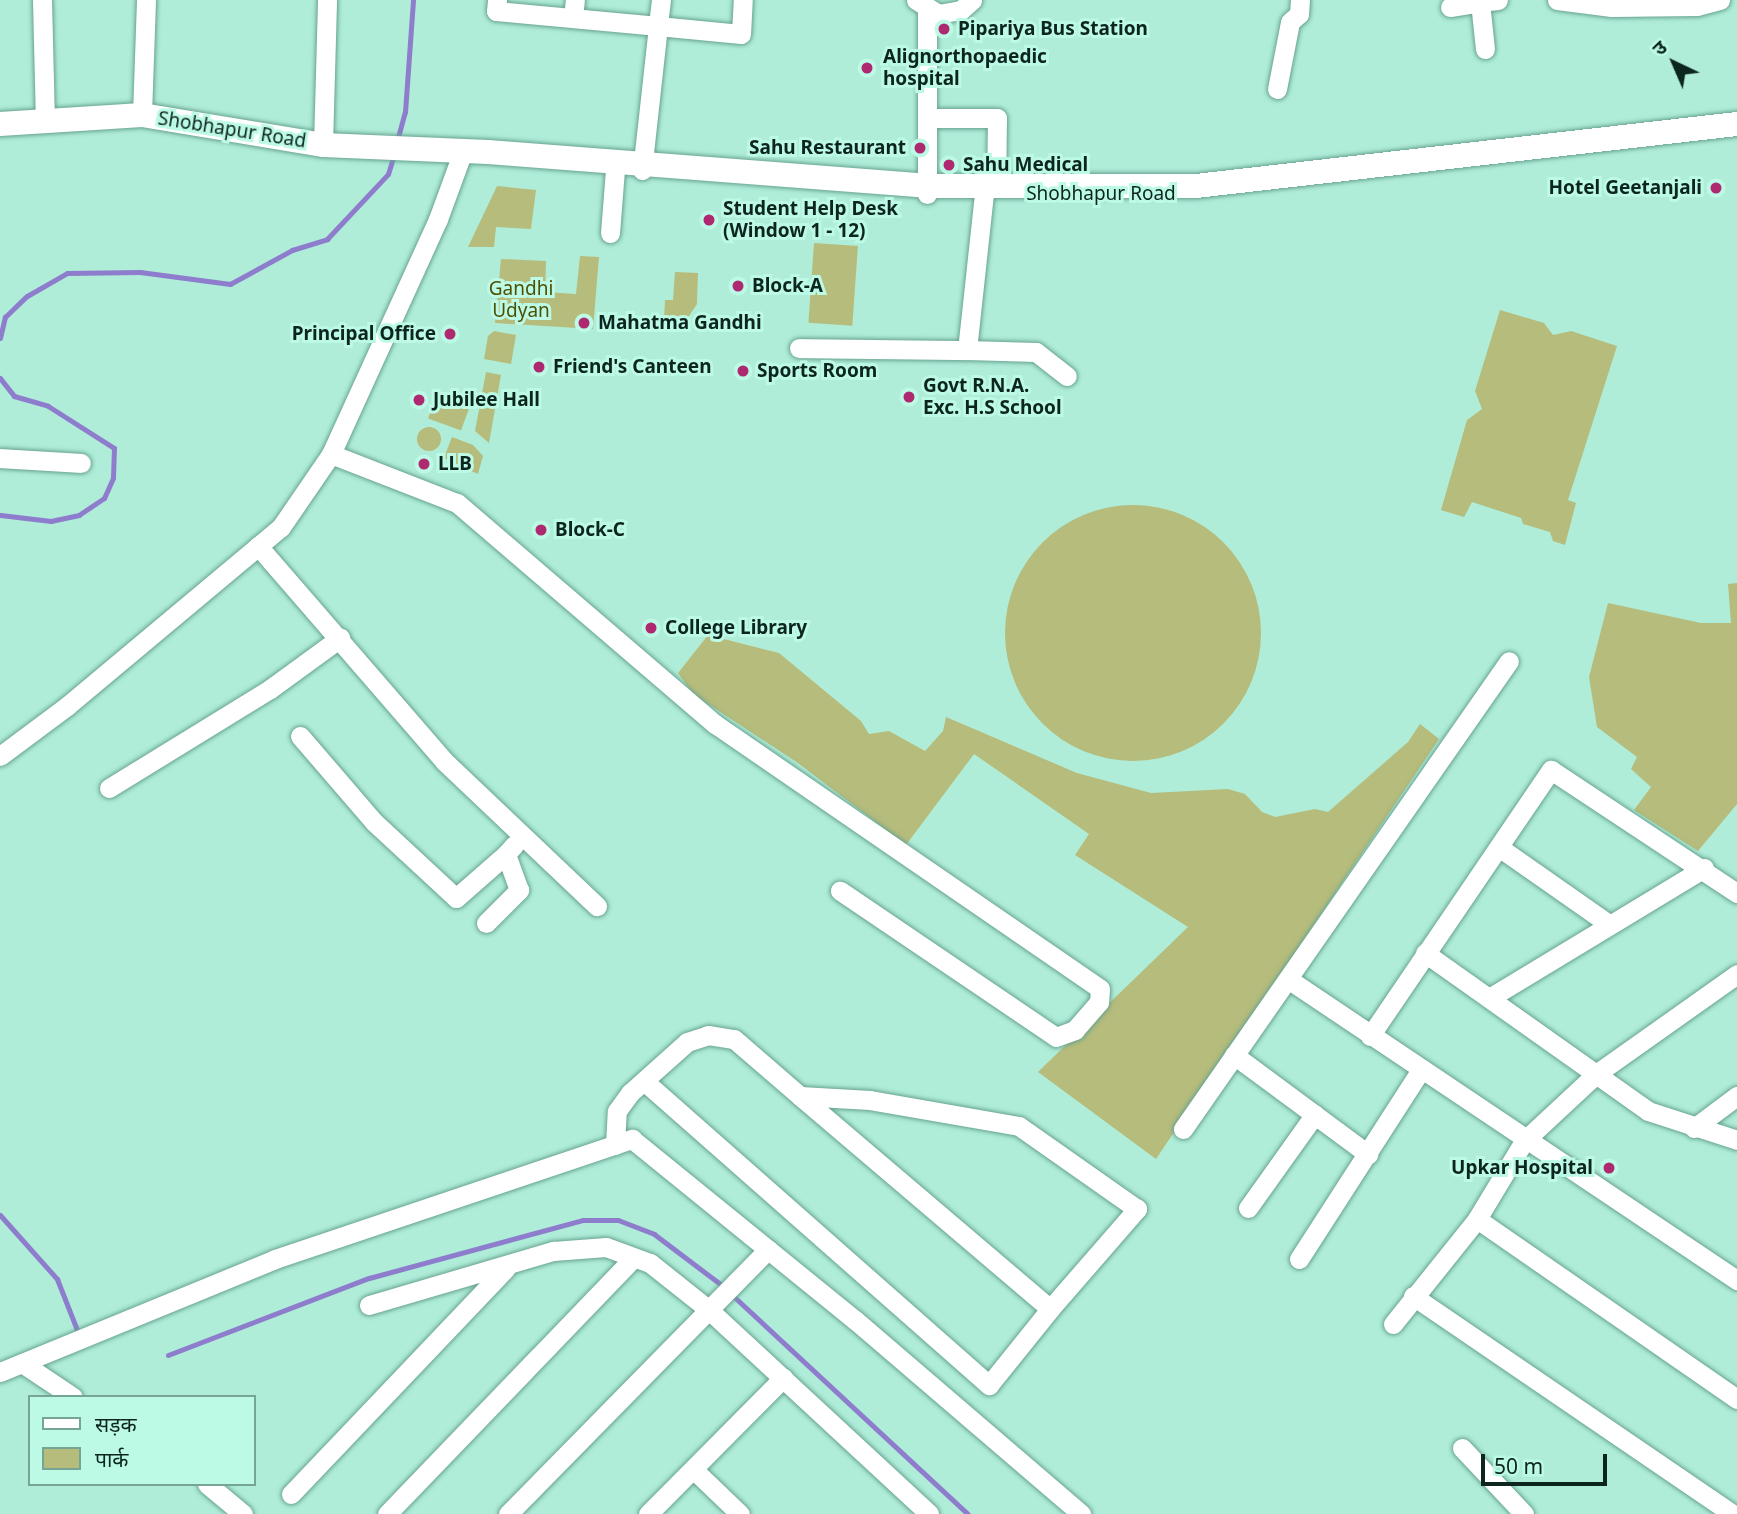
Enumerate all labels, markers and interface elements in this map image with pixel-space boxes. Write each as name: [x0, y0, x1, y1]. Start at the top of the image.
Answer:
place label: Pipariya Bus Station: [958, 18, 1148, 40]
marker: Pipariya Bus Station: [936, 21, 952, 37]
north arrow: [1639, 28, 1709, 98]
text: उ: [1646, 35, 1672, 61]
place label: Alignorthopaedic hospital: [883, 46, 1047, 90]
marker: Alignorthopaedic hospital: [857, 58, 877, 78]
street label: Shobhapur Road: [156, 107, 308, 153]
place label: Sahu Restaurant: [749, 137, 906, 159]
marker: Sahu Restaurant: [912, 140, 928, 156]
place label: Sahu Medical: [963, 154, 1088, 176]
marker: Sahu Medical: [941, 157, 957, 173]
place label: Hotel Geetanjali: [1549, 177, 1702, 199]
marker: Hotel Geetanjali: [1708, 180, 1724, 196]
street label: Shobhapur Road: [1026, 183, 1176, 205]
place label: Student Help Desk (Window 1 - 12): [723, 198, 898, 242]
marker: Student Help Desk (Window 1 - 12): [701, 212, 717, 228]
place label: Block-A: [752, 275, 823, 297]
park label: Gandhi Udyan: [489, 278, 553, 322]
marker: Block-A: [730, 278, 746, 294]
place label: Mahatma Gandhi: [598, 312, 762, 334]
marker: Mahatma Gandhi: [576, 315, 592, 331]
place label: Principal Office: [292, 323, 436, 345]
marker: Principal Office: [442, 326, 458, 342]
place label: Friend's Canteen: [553, 356, 711, 378]
marker: Friend's Canteen: [531, 359, 547, 375]
place label: Sports Room: [757, 360, 877, 382]
marker: Sports Room: [735, 363, 751, 379]
place label: Govt R.N.A. Exc. H.S School: [923, 375, 1062, 419]
place label: Jubilee Hall: [433, 389, 540, 411]
marker: Govt R.N.A. Exc. H.S School: [901, 389, 917, 405]
marker: Jubilee Hall: [411, 392, 427, 408]
place label: LLB: [438, 453, 472, 475]
marker: LLB: [416, 456, 432, 472]
place label: Block-C: [555, 519, 625, 541]
marker: Block-C: [533, 522, 549, 538]
place label: College Library: [665, 617, 807, 639]
marker: College Library: [643, 620, 659, 636]
place label: Upkar Hospital: [1451, 1157, 1593, 1179]
marker: Upkar Hospital: [1599, 1158, 1619, 1178]
legend: [28, 1395, 256, 1486]
text: सड़क: [95, 1410, 137, 1438]
scale bar: [1485, 1440, 1611, 1484]
text: पार्क: [95, 1445, 129, 1473]
text: 50 m: [1494, 1452, 1543, 1480]

